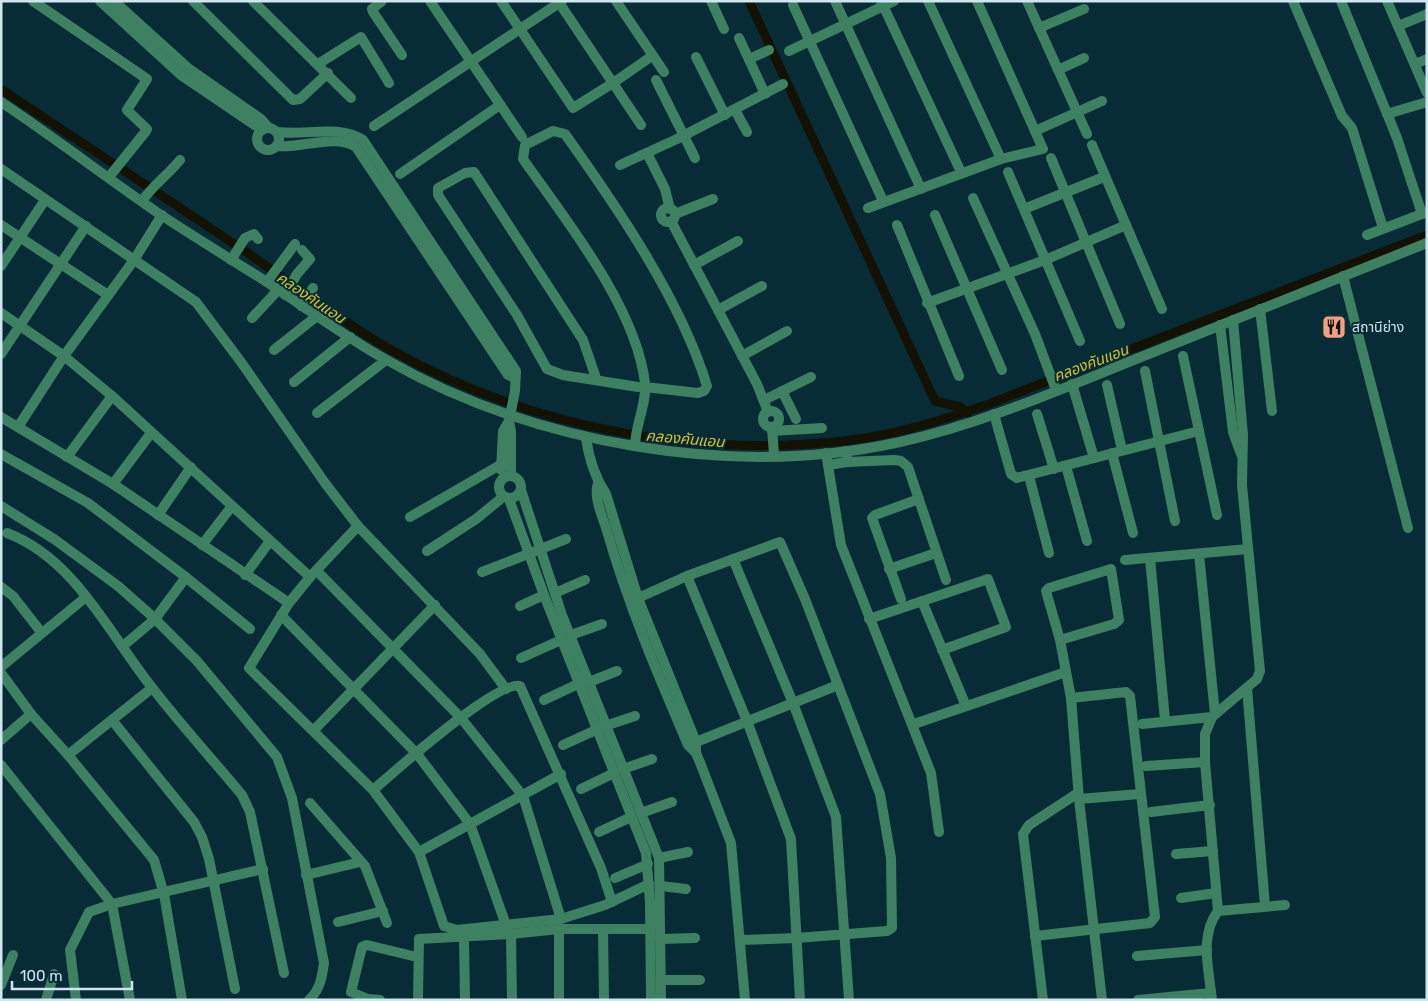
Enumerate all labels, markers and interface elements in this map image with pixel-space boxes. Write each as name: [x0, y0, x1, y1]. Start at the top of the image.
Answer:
water label: คลองคันแอน: [273, 268, 349, 328]
restaurant icon: สถานีย่าง: [1321, 314, 1347, 340]
place label: สถานีย่าง: [1352, 319, 1404, 336]
water label: คลองคันแอน: [1051, 340, 1132, 386]
water label: คลองคันแอน: [645, 427, 726, 451]
scale bar: [12, 958, 132, 990]
text: 100 m: [20, 967, 62, 985]

